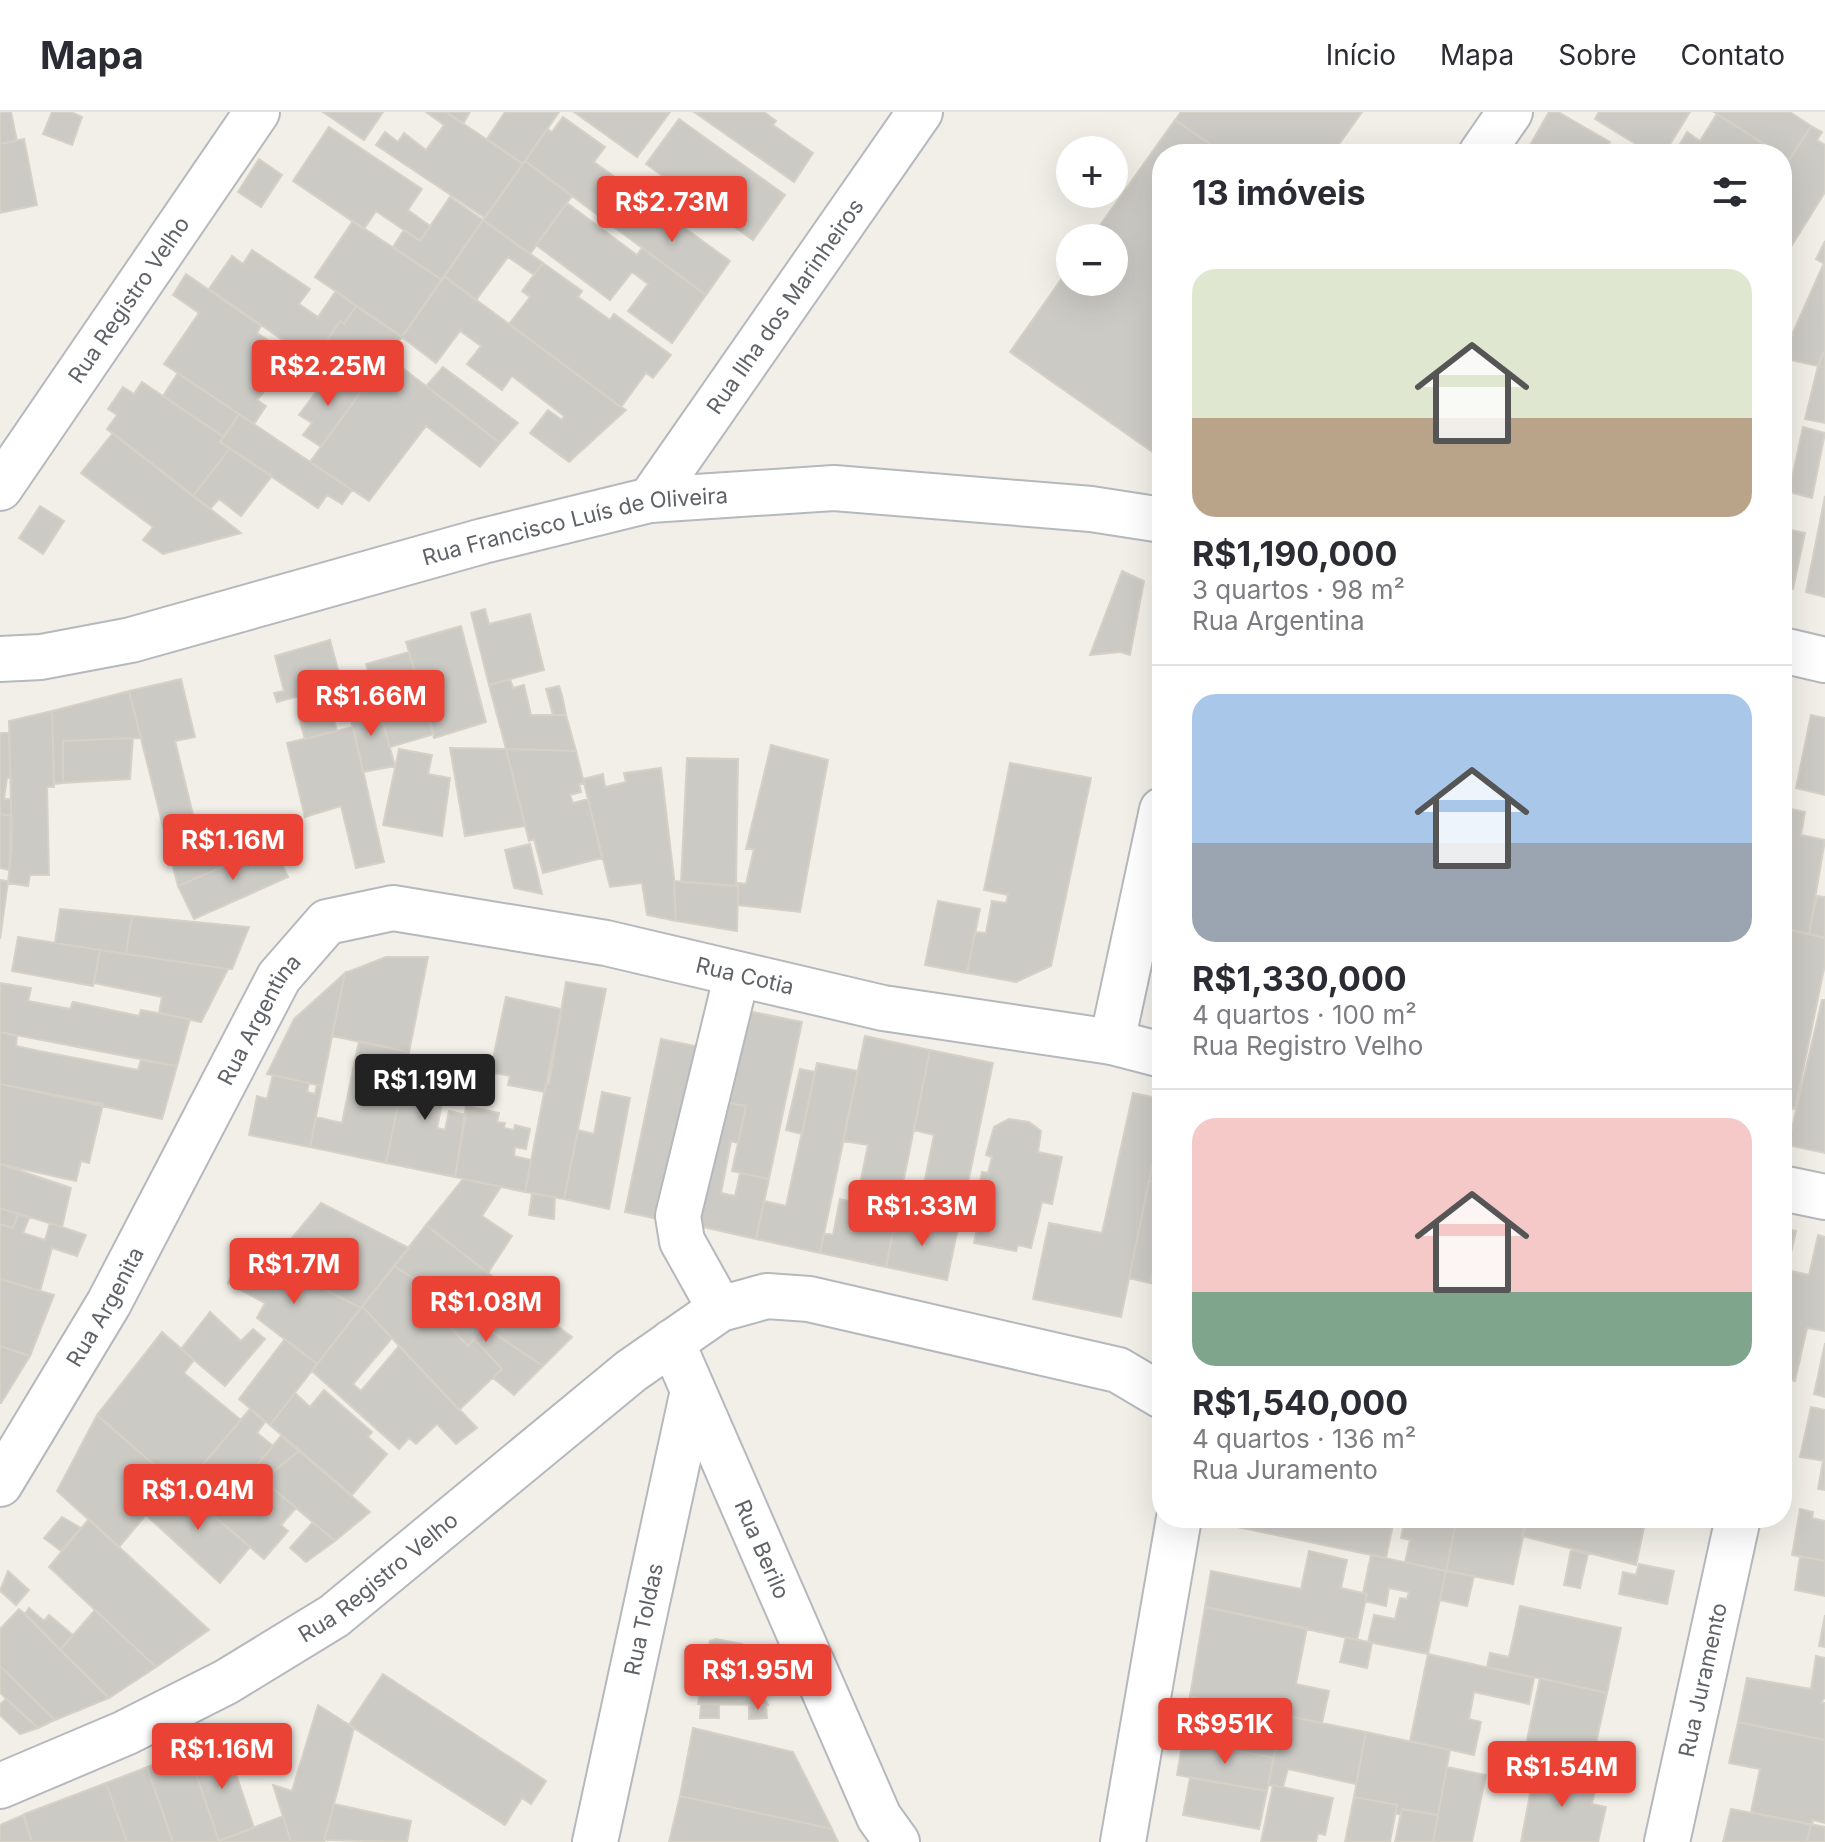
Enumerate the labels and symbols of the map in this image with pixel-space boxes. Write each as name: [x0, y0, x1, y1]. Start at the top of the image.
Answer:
pin: R$2.73M: [598, 176, 746, 244]
street label: Rua Ilha dos Marinheiros: [701, 194, 869, 419]
street label: Rua Registro Velho: [63, 212, 195, 388]
pin: R$2.25M: [254, 340, 402, 408]
street label: Rua Francisco Luís de Oliveira: [419, 482, 729, 570]
pin: R$1.66M: [297, 670, 445, 738]
pin: R$1.16M: [159, 814, 307, 882]
street label: Rua Argentina: [212, 949, 306, 1089]
street label: Rua Cotia: [693, 952, 797, 1000]
pin: R$1.19M: [351, 1054, 499, 1122]
pin: R$1.33M: [848, 1180, 996, 1248]
pin: R$1.7M: [229, 1238, 359, 1306]
street label: Rua Argenita: [61, 1243, 149, 1371]
pin: R$1.08M: [412, 1276, 560, 1344]
pin: R$1.04M: [124, 1464, 272, 1532]
street label: Rua Berilo: [729, 1496, 795, 1603]
street label: Rua Registro Velho: [294, 1506, 463, 1648]
street label: Rua Toldas: [619, 1561, 668, 1678]
street label: Rua Juramento: [1673, 1600, 1732, 1759]
pin: R$1.95M: [684, 1644, 832, 1712]
pin: R$951K: [1160, 1698, 1290, 1766]
pin: R$1.16M: [148, 1723, 296, 1791]
pin: R$1.54M: [1488, 1741, 1636, 1809]

